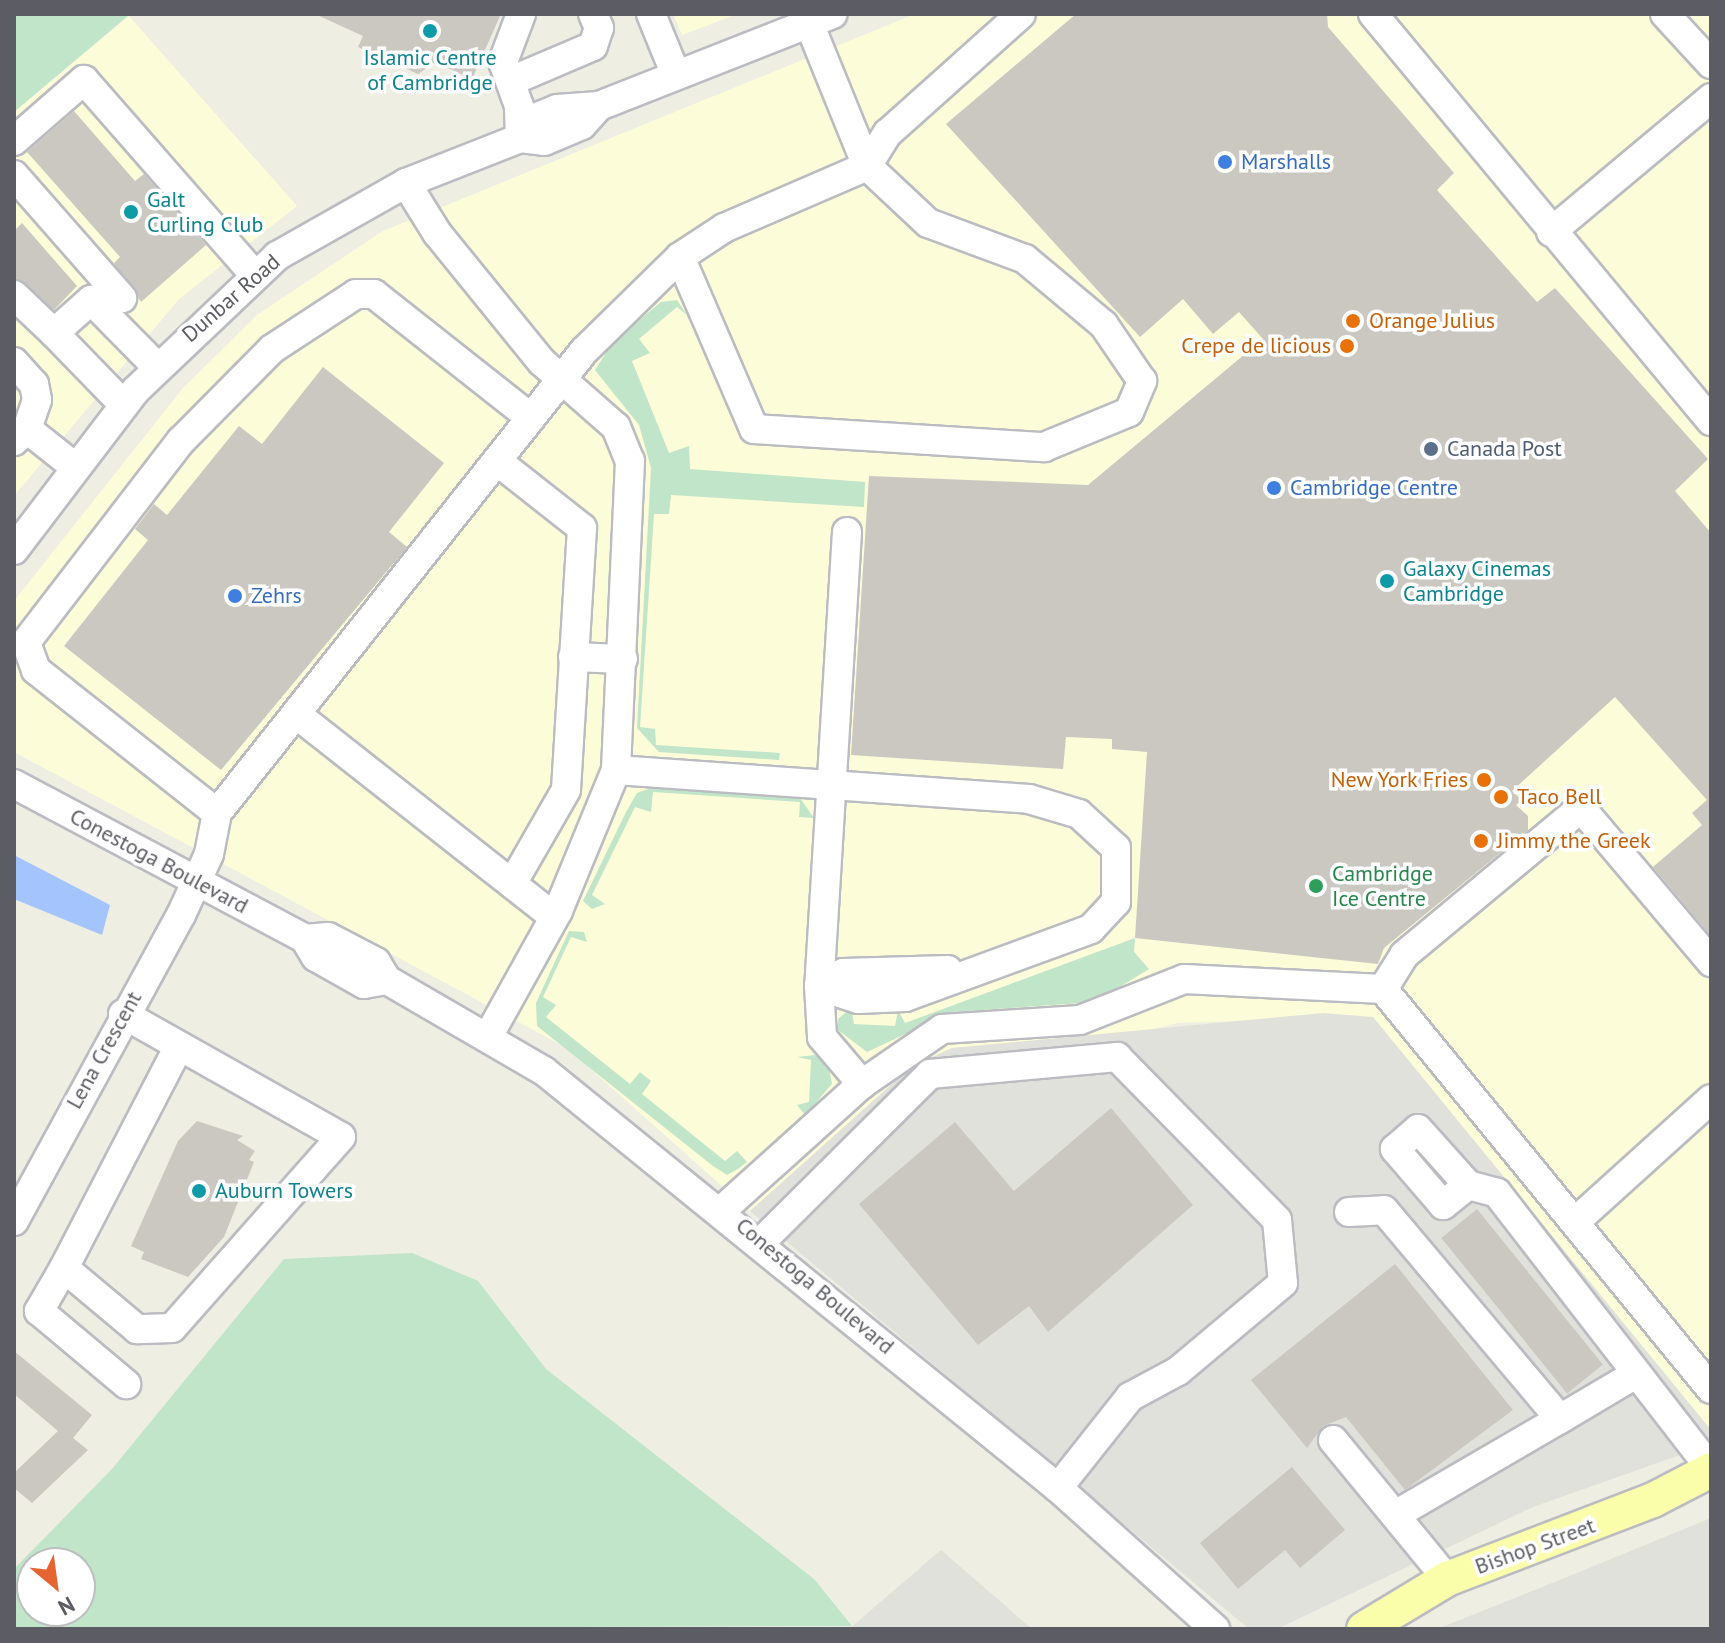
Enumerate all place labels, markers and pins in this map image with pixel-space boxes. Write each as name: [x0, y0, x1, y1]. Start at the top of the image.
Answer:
marker: Islamic Centre of Cambridge: [421, 22, 439, 40]
place label: Islamic Centre of Cambridge: [363, 44, 497, 96]
place label: Marshalls: [1241, 149, 1331, 175]
marker: Marshalls: [1216, 153, 1234, 171]
place label: Galt Curling Club: [147, 186, 263, 238]
marker: Galt Curling Club: [122, 203, 140, 221]
place label: Orange Julius: [1369, 308, 1495, 334]
marker: Orange Julius: [1344, 312, 1362, 330]
place label: Crepe de licious: [1181, 333, 1331, 359]
marker: Crepe de licious: [1338, 337, 1356, 355]
place label: Canada Post: [1447, 436, 1562, 462]
marker: Canada Post: [1422, 440, 1440, 458]
place label: Cambridge Centre: [1290, 475, 1458, 501]
marker: Cambridge Centre: [1265, 479, 1283, 497]
place label: Galaxy Cinemas Cambridge: [1403, 555, 1552, 606]
marker: Galaxy Cinemas Cambridge: [1378, 572, 1396, 590]
place label: Zehrs: [251, 583, 302, 609]
marker: Zehrs: [226, 587, 244, 605]
place label: New York Fries: [1329, 767, 1468, 793]
marker: New York Fries: [1475, 771, 1493, 789]
place label: Taco Bell: [1517, 784, 1602, 810]
marker: Taco Bell: [1492, 788, 1510, 806]
place label: Jimmy the Greek: [1497, 828, 1651, 854]
marker: Jimmy the Greek: [1472, 832, 1490, 850]
place label: Cambridge Ice Centre: [1332, 860, 1433, 912]
marker: Cambridge Ice Centre: [1307, 877, 1325, 895]
place label: Auburn Towers: [215, 1178, 354, 1204]
marker: Auburn Towers: [190, 1182, 208, 1200]

